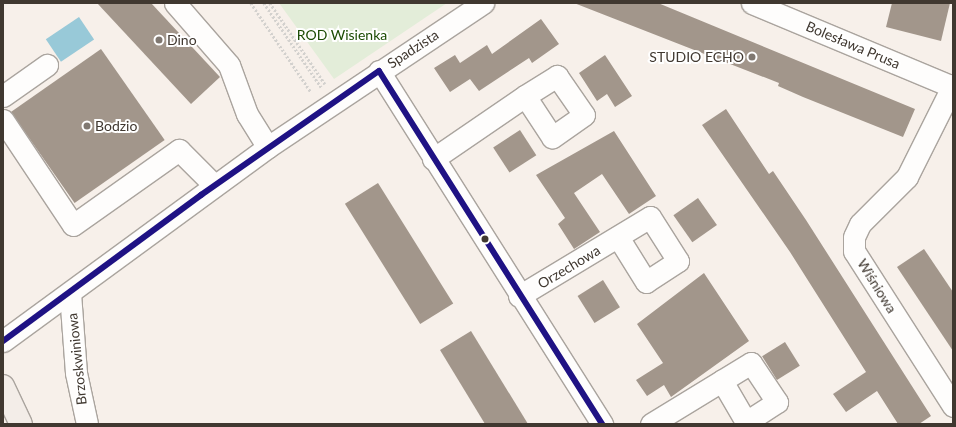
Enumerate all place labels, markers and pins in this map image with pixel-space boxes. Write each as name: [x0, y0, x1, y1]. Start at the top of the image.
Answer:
place label: Dino: [167, 32, 197, 48]
marker: Dino: [154, 35, 164, 45]
place label: STUDIO ECHO: [649, 49, 744, 65]
marker: STUDIO ECHO: [747, 52, 757, 62]
place label: Bodzio: [95, 118, 137, 134]
marker: Bodzio: [82, 121, 92, 131]
unlabelled marker: [480, 234, 490, 244]

